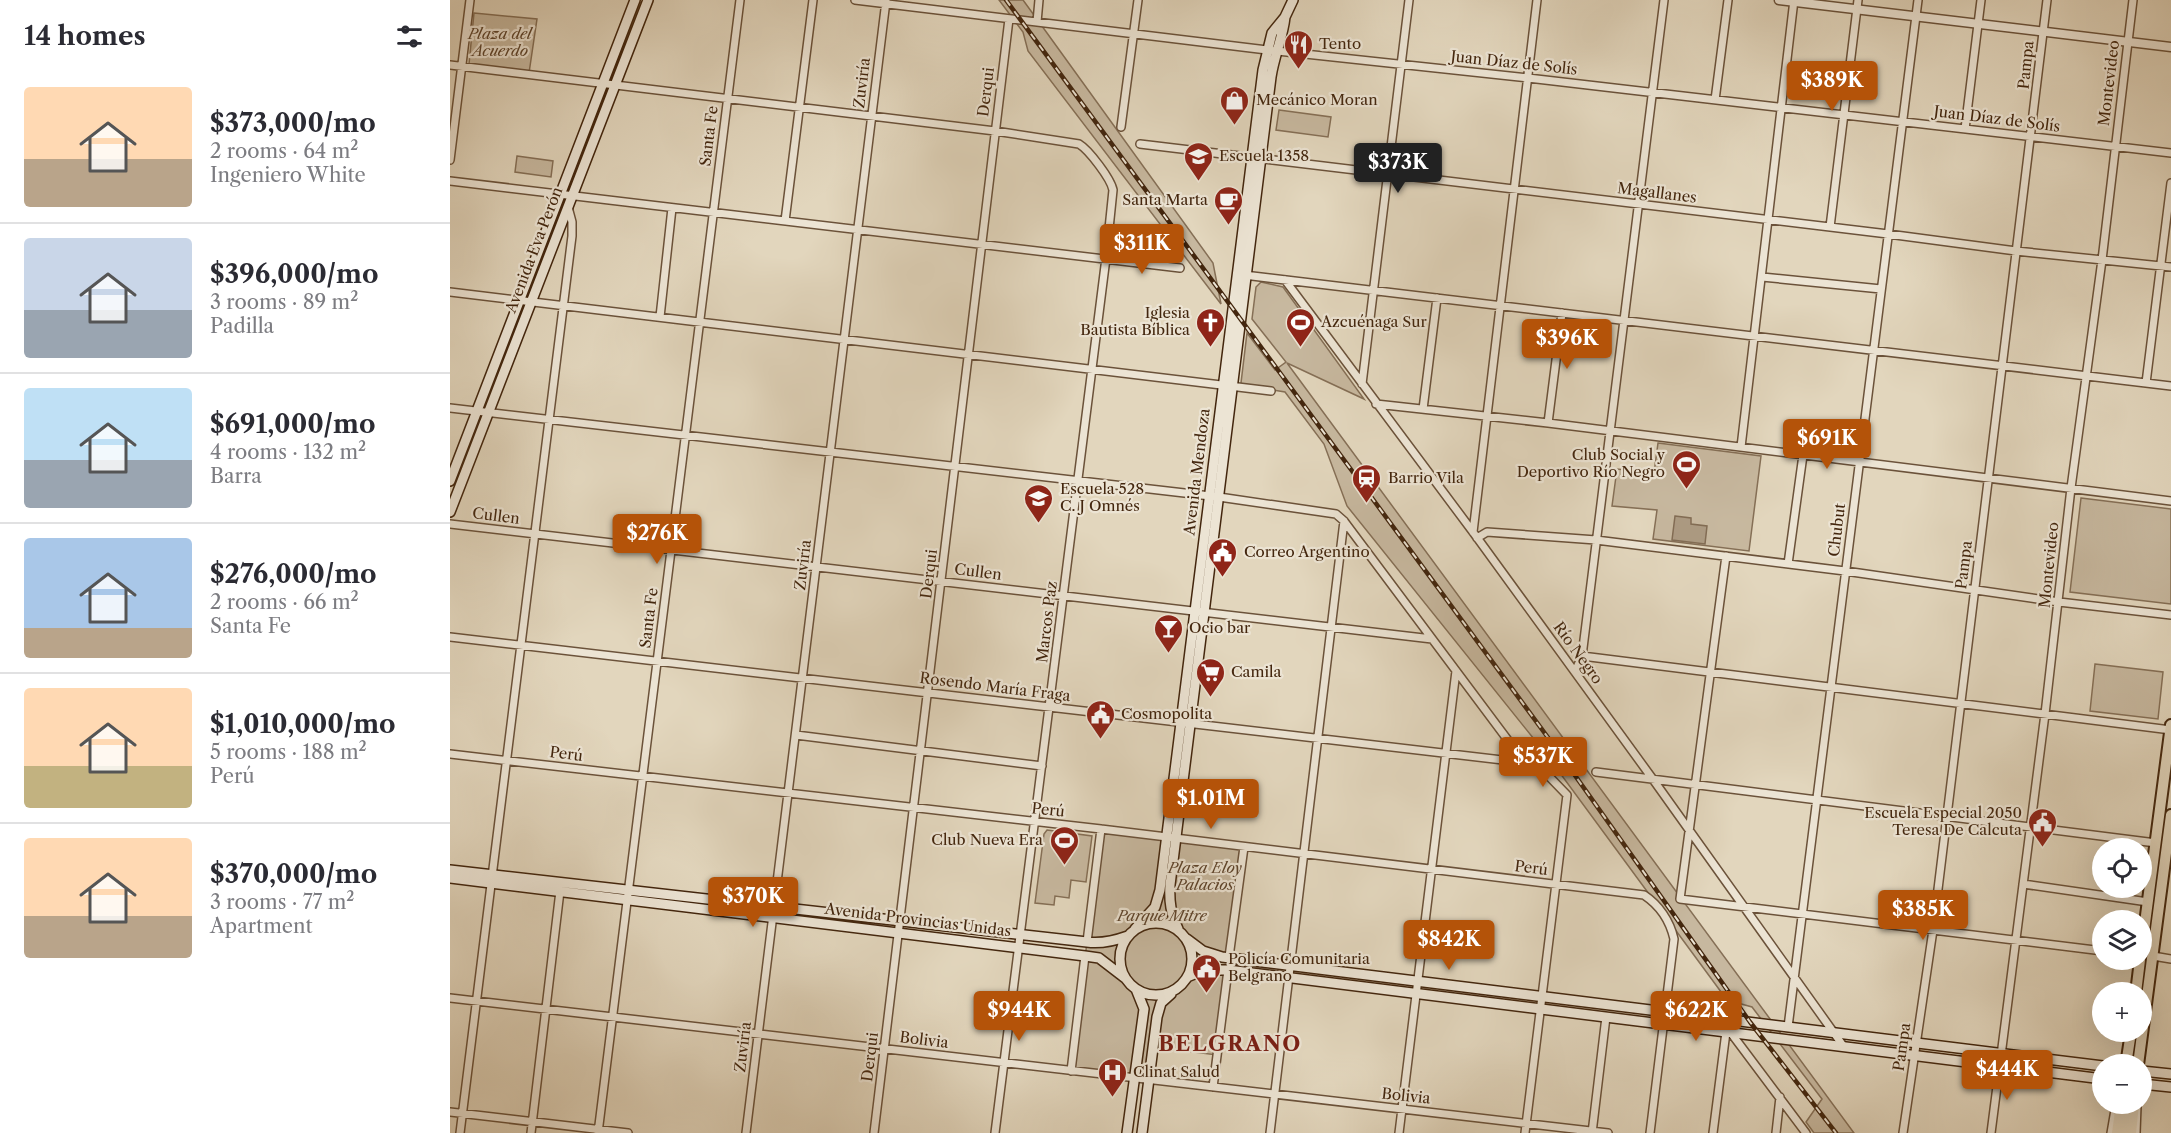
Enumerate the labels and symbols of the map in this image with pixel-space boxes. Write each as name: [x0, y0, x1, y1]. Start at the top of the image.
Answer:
park label: Plaza del Acuerdo: [467, 24, 534, 60]
restaurant icon: Tento: [1282, 28, 1314, 70]
place label: Tento: [1319, 34, 1361, 53]
street label: Montevideo: [2094, 39, 2123, 127]
street label: Pampa: [2014, 40, 2038, 90]
street label: Juan Díaz de Solís: [1448, 46, 1578, 79]
street label: Zuviría: [849, 57, 874, 109]
pin: $389K: [1790, 61, 1874, 112]
street label: Derqui: [973, 66, 998, 118]
shop icon: Mecánico Moran: [1219, 84, 1251, 126]
place label: Mecánico Moran: [1256, 90, 1378, 109]
street label: Juan Díaz de Solís: [1931, 101, 2061, 136]
street label: Santa Fe: [695, 105, 722, 167]
school or university icon: Escuela 1358: [1182, 140, 1214, 182]
pin: $373K: [1356, 143, 1440, 194]
place label: Escuela 1358: [1219, 146, 1309, 165]
street label: Magallanes: [1616, 178, 1698, 207]
street label: Avenida Eva Perón: [500, 184, 567, 316]
cafe icon: Santa Marta: [1213, 184, 1245, 226]
place label: Santa Marta: [1122, 190, 1208, 209]
pin: $311K: [1100, 224, 1184, 275]
place label: Iglesia Bautista Bíblica: [1080, 303, 1190, 339]
church icon: Iglesia Bautista Bíblica: [1195, 306, 1227, 348]
sports icon: Azcuénaga Sur: [1284, 306, 1316, 348]
place label: Azcuénaga Sur: [1320, 312, 1427, 331]
pin: $396K: [1525, 319, 1609, 370]
street label: Avenida Mendoza: [1179, 407, 1214, 537]
pin: $691K: [1785, 419, 1869, 470]
place label: Club Social y Deportivo Río Negro: [1517, 445, 1666, 481]
sports icon: Club Social y Deportivo Río Negro: [1670, 448, 1702, 490]
station icon: Barrio Vila: [1351, 462, 1383, 504]
place label: Barrio Vila: [1388, 468, 1464, 487]
place label: Escuela 528 C. J Omnés: [1060, 479, 1144, 515]
school or university icon: Escuela 528 C. J Omnés: [1023, 482, 1055, 524]
street label: Chubut: [1824, 501, 1849, 558]
street label: Cullen: [471, 503, 521, 528]
pin: $276K: [615, 514, 699, 565]
street label: Montevideo: [2035, 521, 2062, 609]
public building icon: Correo Argentino: [1207, 536, 1239, 578]
street label: Zuviría: [790, 539, 815, 591]
street label: Pampa: [1951, 540, 1976, 590]
place label: Correo Argentino: [1244, 542, 1370, 561]
street label: Derqui: [916, 548, 941, 600]
street label: Cullen: [953, 559, 1003, 584]
street label: Marcos Paz: [1032, 580, 1061, 664]
street label: Santa Fe: [635, 587, 662, 649]
bar icon: Ocio bar: [1152, 612, 1184, 654]
place label: Ocio bar: [1189, 618, 1251, 637]
street label: Río Negro: [1549, 618, 1607, 688]
supermarket icon: Camila: [1194, 656, 1226, 698]
place label: Camila: [1231, 662, 1281, 681]
street label: Rosendo María Fraga: [919, 668, 1072, 705]
public building icon: Cosmopolita: [1084, 698, 1116, 740]
place label: Cosmopolita: [1121, 704, 1212, 723]
pin: $537K: [1501, 737, 1585, 788]
street label: Perú: [548, 742, 584, 765]
pin: $1.01M: [1162, 779, 1260, 830]
street label: Perú: [1031, 798, 1066, 821]
place label: Escuela Especial 2050 Teresa De Calcuta: [1864, 803, 2022, 839]
public building icon: Escuela Especial 2050 Teresa De Calcuta: [2027, 806, 2059, 848]
sports icon: Club Nueva Era: [1048, 824, 1080, 866]
place label: Club Nueva Era: [931, 830, 1043, 849]
street label: Perú: [1513, 856, 1549, 879]
park label: Plaza Eloy Palacios: [1167, 858, 1242, 894]
pin: $370K: [711, 877, 795, 928]
pin: $385K: [1881, 890, 1965, 941]
street label: Avenida Provincias Unidas: [823, 899, 1012, 940]
park label: Parque Mitre: [1116, 906, 1207, 925]
pin: $842K: [1407, 920, 1491, 971]
place label: Policía Comunitaria Belgrano: [1228, 949, 1370, 985]
public building icon: Policía Comunitaria Belgrano: [1191, 952, 1223, 994]
pin: $944K: [977, 991, 1061, 1042]
pin: $622K: [1654, 991, 1738, 1042]
street label: Zuviría: [730, 1021, 755, 1073]
street label: Pampa: [1889, 1021, 1914, 1072]
street label: Bolivia: [899, 1027, 950, 1052]
street label: Derqui: [857, 1031, 882, 1083]
district label: BELGRANO: [1158, 1031, 1302, 1056]
pin: $444K: [1965, 1050, 2049, 1101]
hospital icon: Clinat Salud: [1096, 1056, 1128, 1098]
place label: Clinat Salud: [1133, 1062, 1220, 1081]
street label: Bolivia: [1381, 1083, 1432, 1108]

